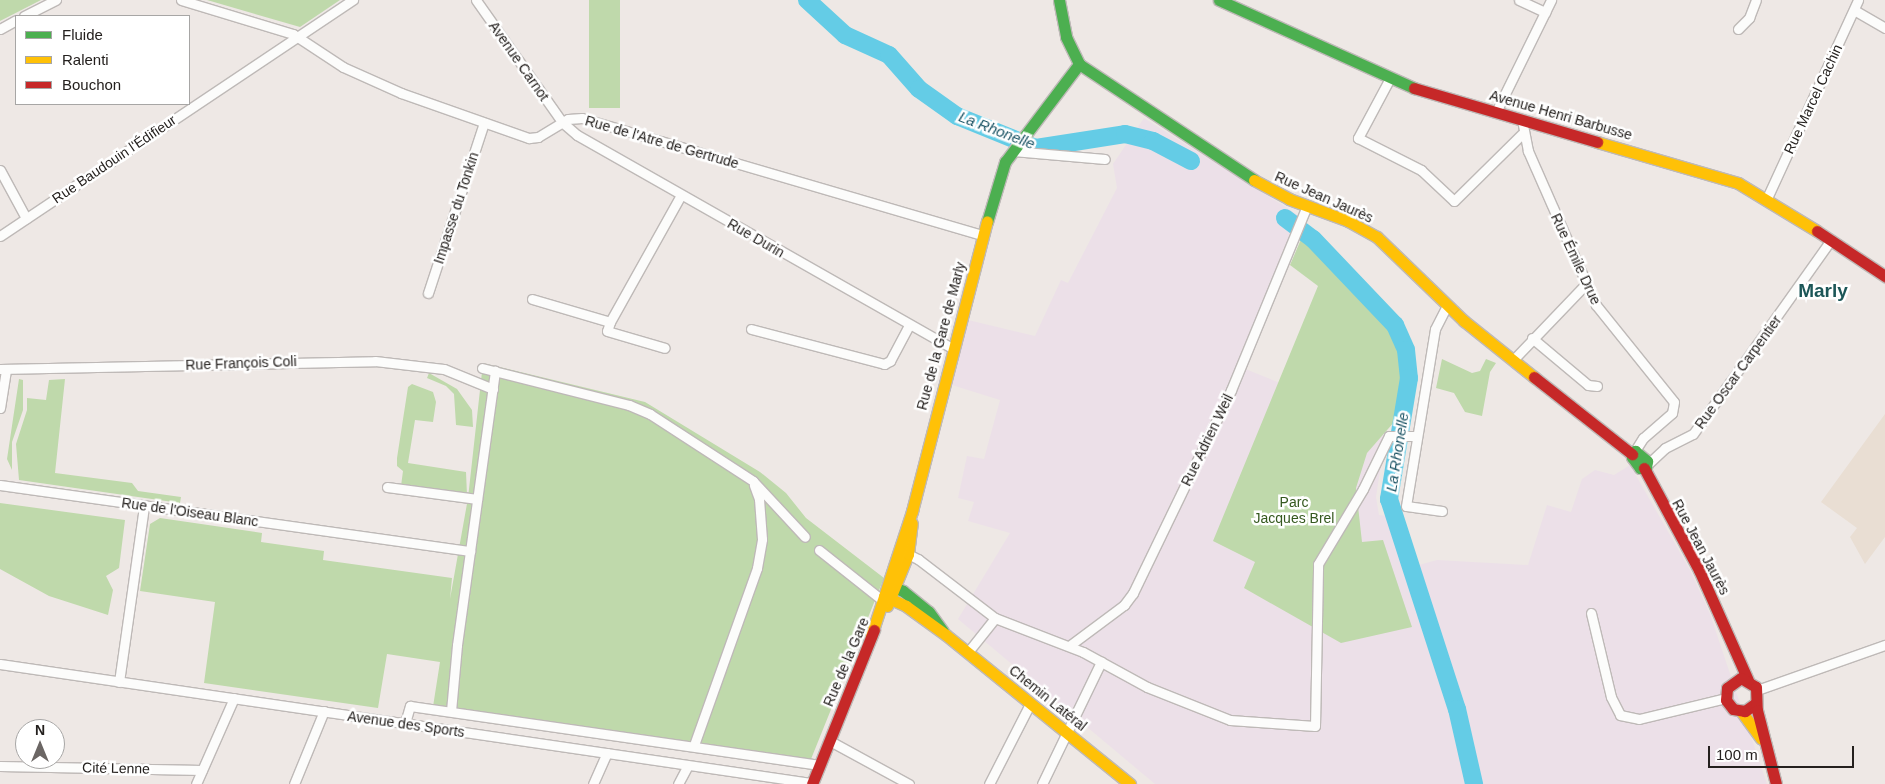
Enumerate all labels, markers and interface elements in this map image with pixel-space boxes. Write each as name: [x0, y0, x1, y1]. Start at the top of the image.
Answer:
legend: [15, 15, 190, 105]
street label: Avenue Carnot: [485, 18, 553, 104]
text: Fluide: [62, 26, 103, 43]
street label: Rue Marcel Cachin: [1780, 42, 1846, 156]
text: Ralenti: [62, 51, 109, 68]
text: Bouchon: [62, 76, 121, 93]
street label: Avenue Henri Barbusse: [1488, 87, 1634, 143]
water label: La Rhonelle: [956, 107, 1038, 153]
street label: Rue Baudouin l'Édifieur: [49, 111, 179, 207]
street label: Rue de l'Atre de Gertrude: [583, 112, 741, 172]
street label: Impasse du Tonkin: [430, 150, 482, 266]
street label: Rue Jean Jaurès: [1272, 168, 1376, 226]
street label: Rue Émile Drue: [1548, 211, 1604, 307]
street label: Rue Durin: [725, 215, 787, 261]
street label: Rue de la Gare de Marly: [913, 260, 969, 412]
district label: Marly: [1798, 280, 1848, 302]
street label: Rue Oscar Carpentier: [1691, 312, 1785, 432]
street label: Rue François Coli: [185, 353, 297, 373]
street label: Rue Adrien Weil: [1177, 391, 1237, 489]
water label: La Rhonelle: [1382, 411, 1412, 493]
street label: Rue de l'Oiseau Blanc: [120, 494, 260, 530]
park label: Parc Jacques Brel: [1254, 494, 1334, 526]
street label: Rue Jean Jaurès: [1669, 496, 1733, 598]
street label: Rue de la Gare: [820, 615, 872, 709]
street label: Chemin Latéral: [1006, 662, 1090, 734]
street label: Avenue des Sports: [346, 707, 466, 741]
north arrow: [15, 719, 65, 769]
text: N: [35, 722, 45, 738]
scale bar: [1710, 736, 1856, 768]
text: 100 m: [1716, 746, 1758, 763]
street label: Cité Lenne: [82, 759, 150, 777]

